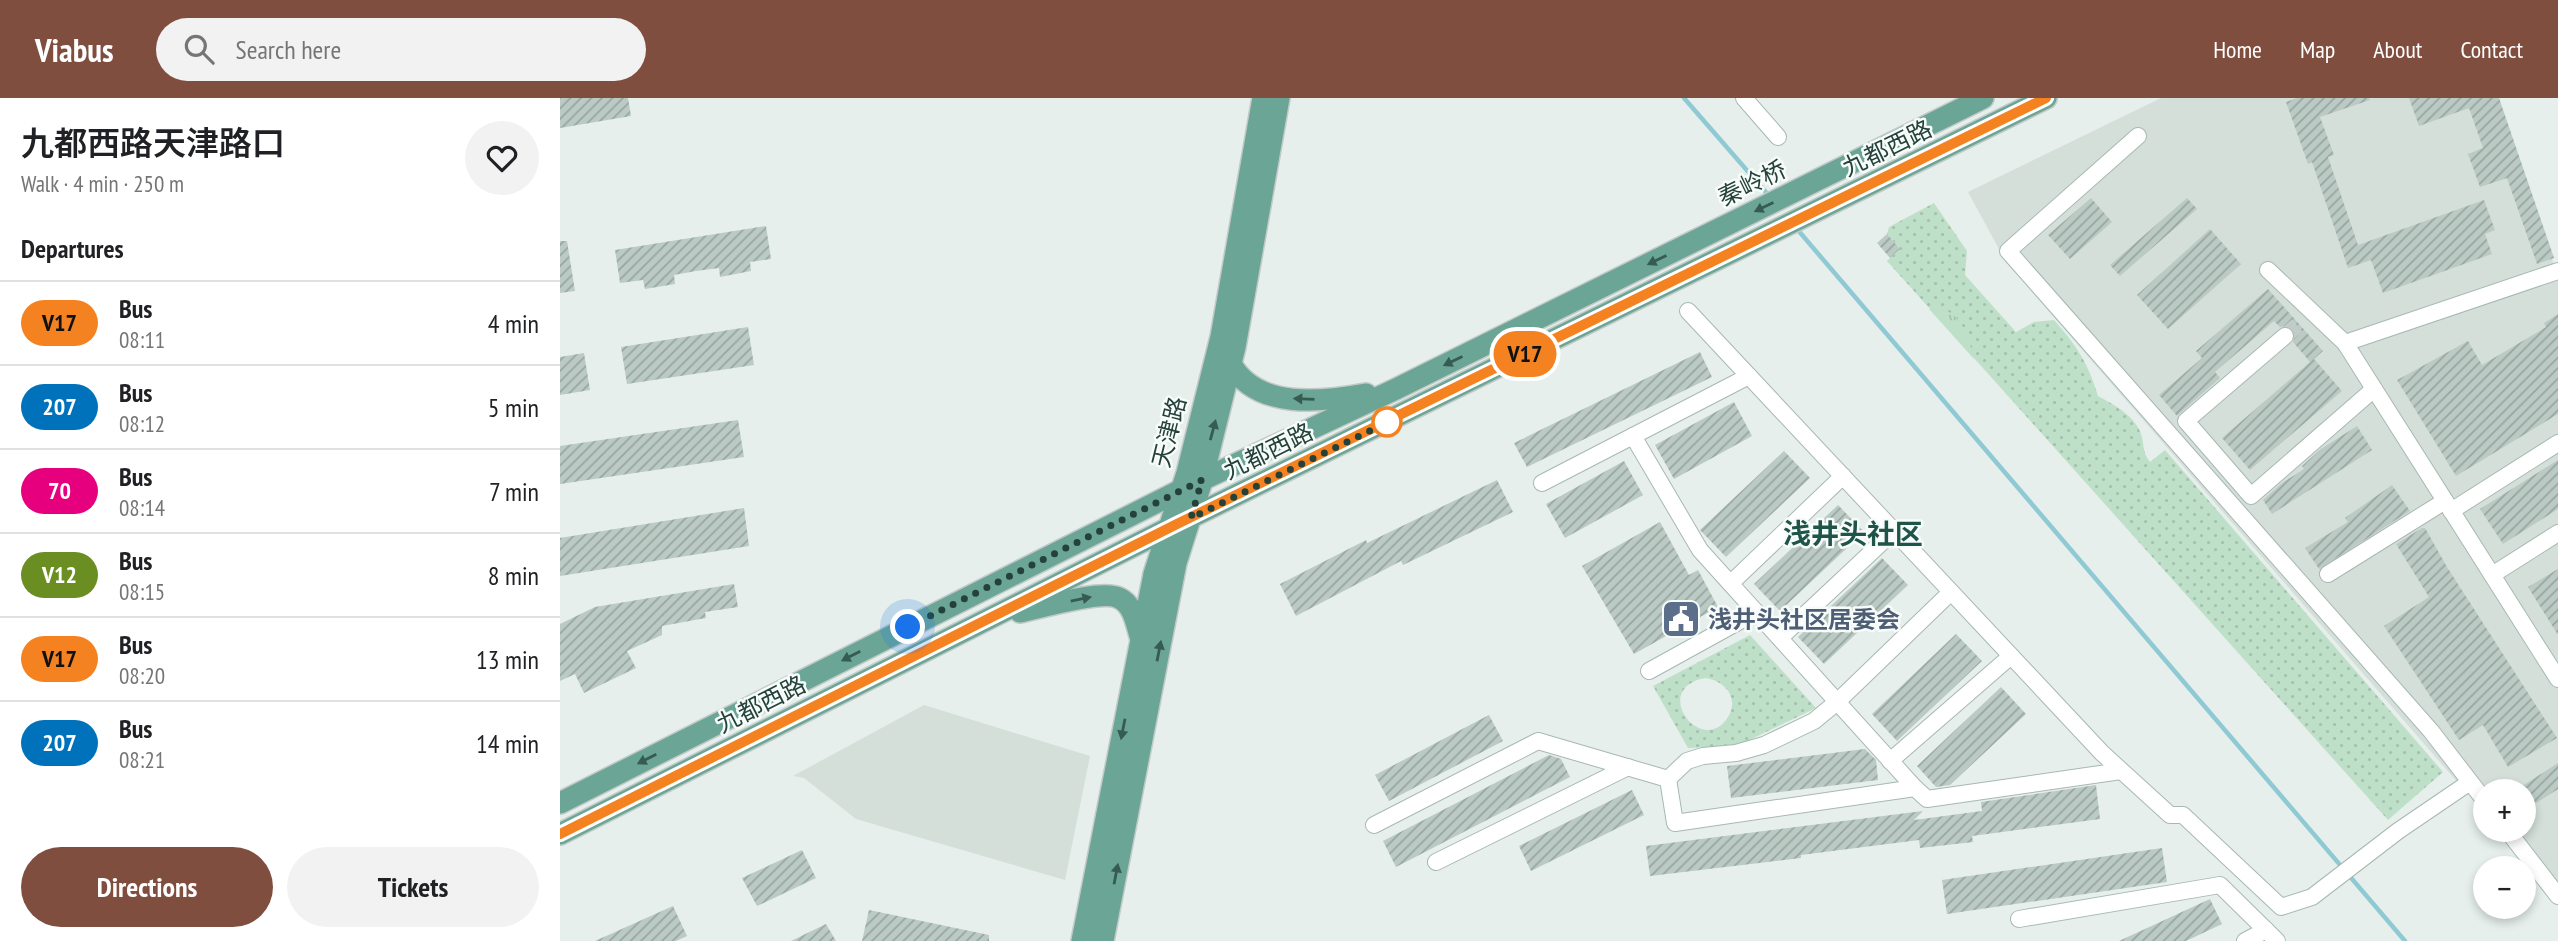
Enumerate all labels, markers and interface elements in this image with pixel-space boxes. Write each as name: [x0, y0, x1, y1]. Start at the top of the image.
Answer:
search box: [156, 18, 646, 81]
text: Viabus: [35, 28, 114, 71]
icon: search: [180, 30, 218, 68]
text: Search here: [236, 33, 341, 66]
text: Home: [2213, 34, 2262, 65]
text: Map: [2300, 34, 2335, 65]
text: About: [2373, 34, 2422, 65]
text: Contact: [2460, 34, 2523, 65]
street label: 九都西路: [1837, 113, 1937, 183]
text: 九都西路天津路口: [21, 121, 285, 164]
button: heart: [465, 121, 539, 195]
street label: 秦岭桥: [1713, 153, 1791, 213]
text: Walk · 4 min · 250 m: [21, 169, 184, 198]
one-way arrow: [1754, 201, 1774, 212]
text: Departures: [21, 232, 124, 265]
one-way arrow: [1647, 254, 1667, 265]
text: Bus: [119, 292, 152, 325]
text: V17: [42, 307, 77, 338]
text: 4 min: [488, 307, 539, 340]
text: 08:11: [119, 325, 165, 354]
line badge: V17: [1485, 331, 1565, 377]
text: V17: [1507, 338, 1543, 369]
one-way arrow: [1443, 355, 1463, 366]
text: Bus: [119, 376, 152, 409]
text: 207: [42, 391, 77, 422]
text: 5 min: [488, 391, 539, 424]
street label: 天津路: [1145, 393, 1193, 471]
one-way arrow: [1293, 394, 1315, 405]
unlabelled marker: [1372, 407, 1402, 437]
text: 08:12: [119, 409, 165, 438]
street label: 九都西路: [1218, 416, 1318, 486]
one-way arrow: [1208, 419, 1219, 441]
text: Bus: [119, 460, 152, 493]
text: 70: [48, 475, 71, 506]
text: 7 min: [489, 475, 539, 508]
text: 08:14: [119, 493, 165, 522]
district label: 浅井头社区: [1783, 515, 1923, 552]
text: Bus: [119, 544, 152, 577]
text: V12: [42, 559, 77, 590]
text: 8 min: [488, 559, 539, 592]
text: 08:15: [119, 577, 165, 606]
one-way arrow: [1070, 593, 1092, 604]
public building icon: 浅井头社区居委会: [1660, 598, 1702, 640]
place label: 浅井头社区居委会: [1708, 604, 1900, 635]
your location: [890, 609, 925, 644]
text: Bus: [119, 628, 152, 661]
one-way arrow: [1154, 640, 1165, 662]
text: V17: [42, 643, 77, 674]
text: 13 min: [476, 643, 539, 676]
one-way arrow: [841, 651, 861, 662]
text: 08:20: [119, 661, 165, 690]
street label: 九都西路: [711, 668, 811, 740]
text: Bus: [119, 712, 152, 745]
one-way arrow: [1118, 718, 1129, 740]
text: 207: [42, 727, 77, 758]
text: 14 min: [476, 727, 539, 760]
text: 08:21: [119, 745, 165, 774]
one-way arrow: [637, 753, 657, 764]
map controls: [2473, 779, 2536, 919]
button: +: [2473, 779, 2536, 842]
button: Directions: [21, 847, 273, 927]
button: Tickets: [287, 847, 539, 927]
button: −: [2473, 856, 2536, 919]
one-way arrow: [1111, 863, 1122, 885]

